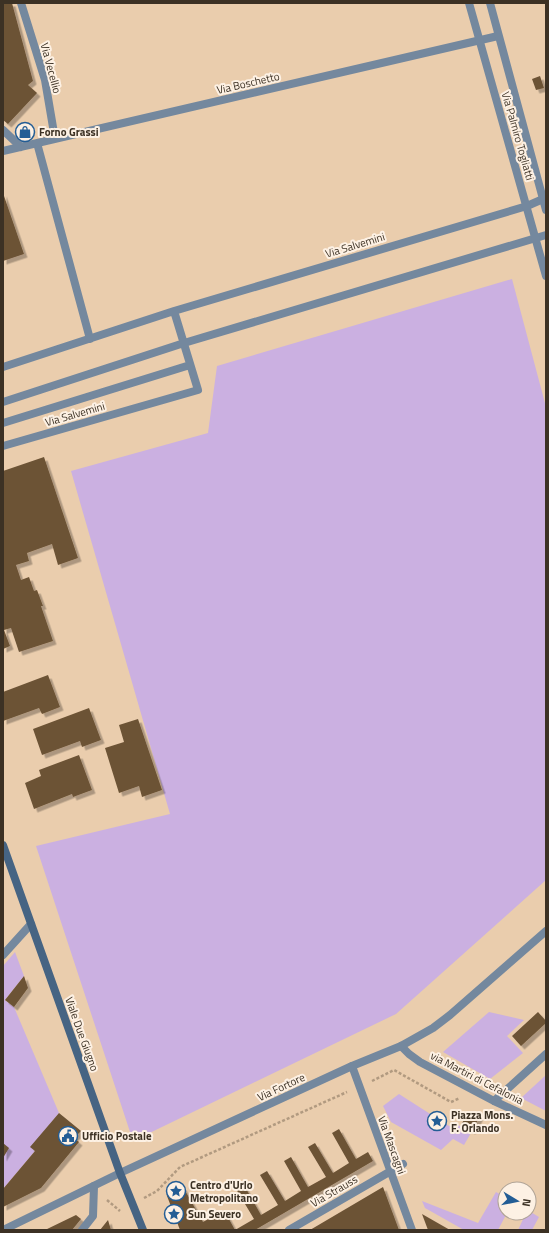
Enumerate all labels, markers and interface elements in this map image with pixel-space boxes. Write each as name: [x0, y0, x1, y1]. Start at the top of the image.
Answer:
street label: Via Vecellio: [37, 41, 65, 95]
street label: Via Boschetto: [215, 68, 281, 98]
street label: Via Palmiro Togliatti: [498, 90, 538, 182]
shop icon: Forno Grassi: [14, 121, 36, 143]
place label: Forno Grassi: [39, 124, 99, 140]
street label: Via Salvemini: [323, 228, 387, 262]
street label: Via Salvemini: [43, 398, 107, 430]
street label: Viale Due Giugno: [61, 995, 103, 1074]
street label: via Martiri di Cefalonia: [428, 1048, 527, 1109]
street label: Via Fortore: [255, 1069, 308, 1105]
place label: Piazza Mons. F. Orlando: [451, 1107, 513, 1136]
place icon: Piazza Mons. F. Orlando: [426, 1110, 448, 1132]
street label: Via Mascagni: [374, 1114, 410, 1176]
public building icon: Ufficio Postale: [57, 1125, 79, 1147]
place label: Ufficio Postale: [82, 1128, 152, 1144]
street label: Via Strauss: [308, 1171, 360, 1211]
place label: Centro d'Urlo Metropolitano: [190, 1177, 258, 1206]
place icon: Centro d'Urlo Metropolitano: [165, 1180, 187, 1202]
north arrow: [497, 1181, 537, 1221]
text: N: [518, 1198, 535, 1208]
place icon: Sun Severo: [163, 1203, 185, 1225]
place label: Sun Severo: [188, 1206, 241, 1222]

